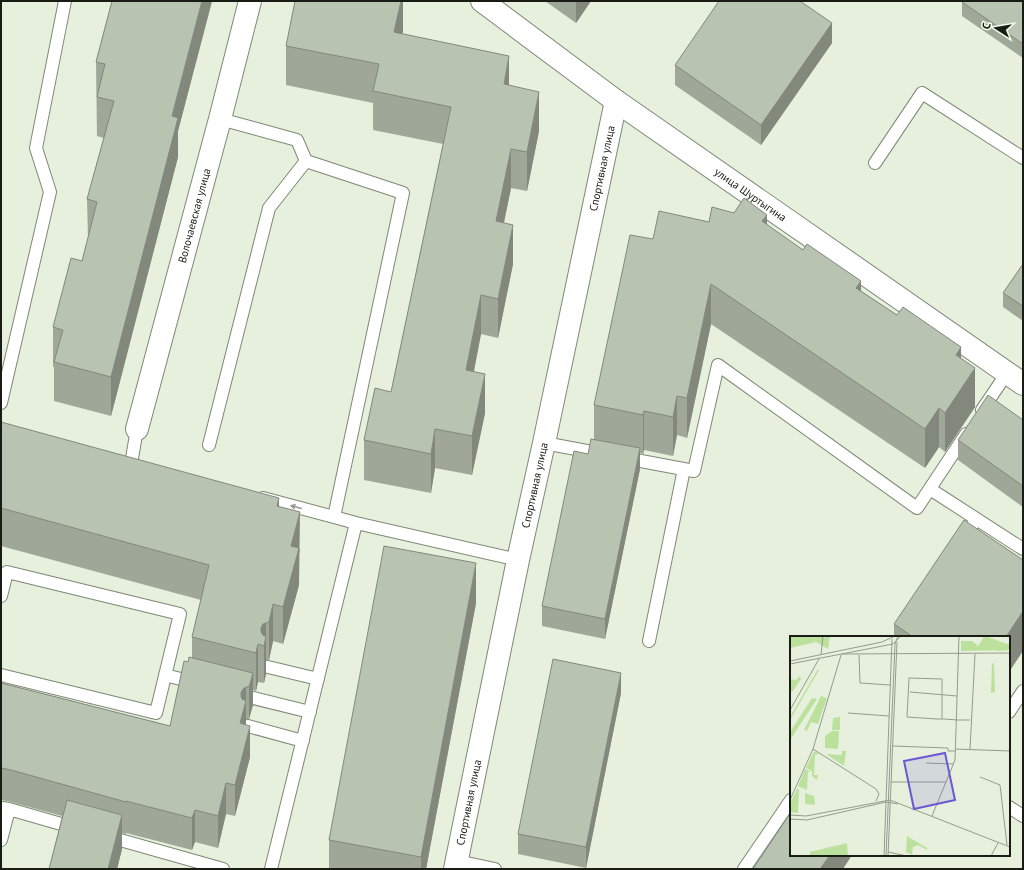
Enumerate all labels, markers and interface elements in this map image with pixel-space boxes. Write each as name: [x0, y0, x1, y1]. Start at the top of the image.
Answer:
north arrow: [976, 8, 1016, 48]
text: С: [979, 21, 994, 30]
street label: Спортивная улица: [586, 124, 618, 212]
street label: улица Шуртыгина: [712, 165, 789, 224]
street label: Волочаевская улица: [175, 167, 214, 264]
street label: Спортивная улица: [518, 441, 551, 529]
one-way arrow: [290, 504, 302, 510]
inset map: [790, 636, 1010, 856]
street label: Спортивная улица: [453, 758, 484, 847]

